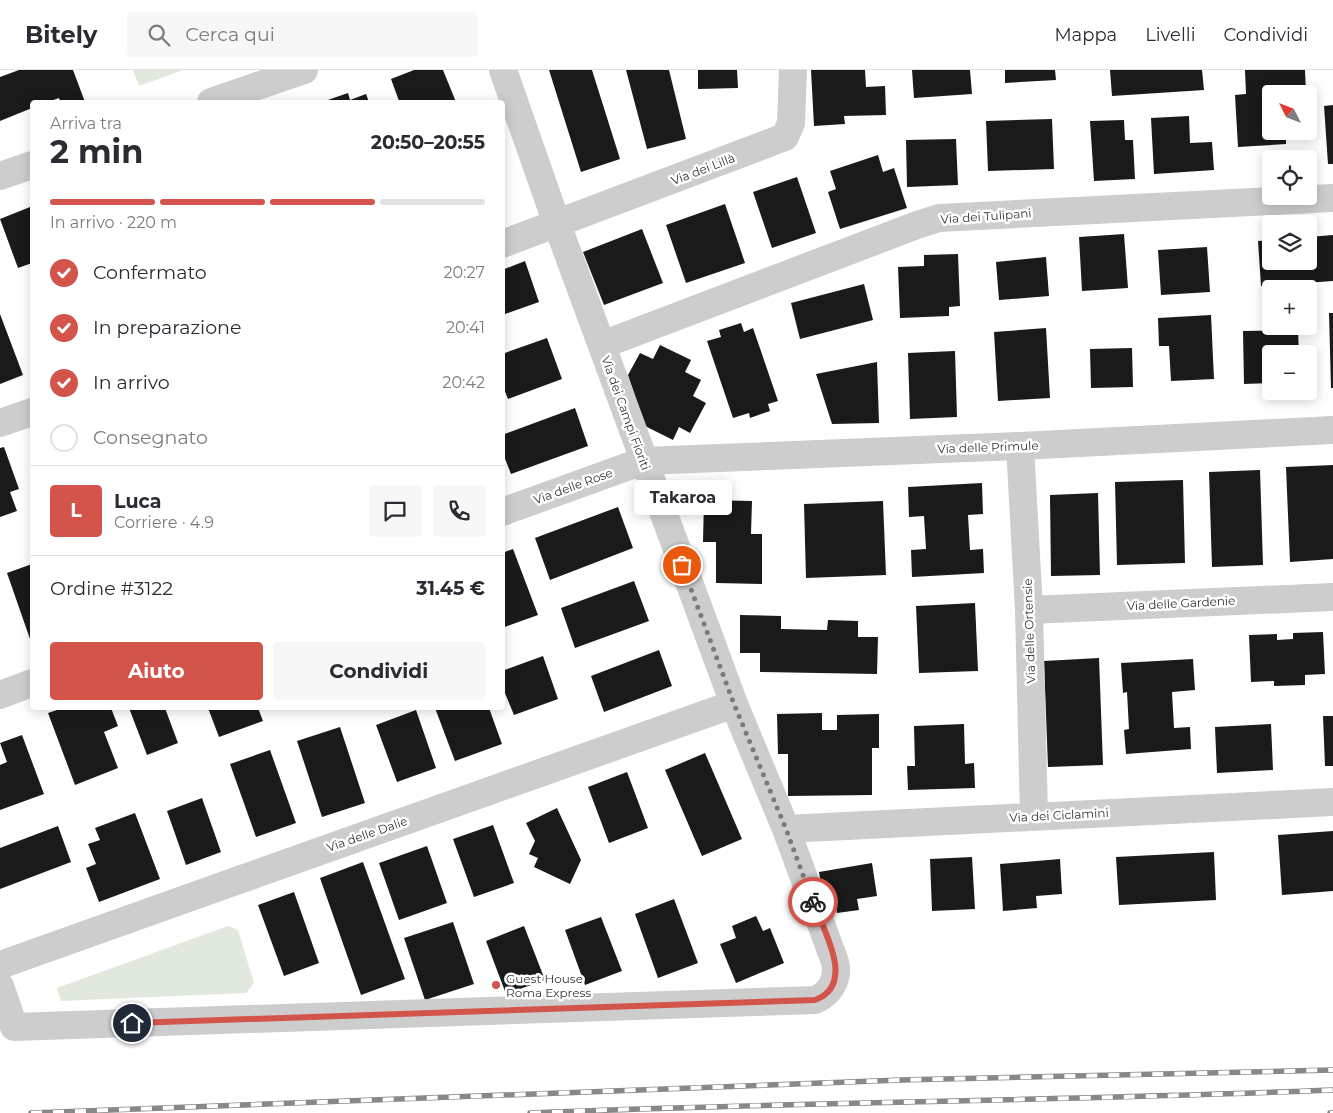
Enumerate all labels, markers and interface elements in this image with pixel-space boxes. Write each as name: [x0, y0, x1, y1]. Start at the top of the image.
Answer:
search box: [127, 12, 477, 57]
text: Bitely: [25, 20, 97, 49]
icon: search: [145, 21, 173, 49]
text: Cerca qui: [185, 23, 275, 46]
text: Mappa: [1054, 24, 1117, 46]
text: Livelli: [1145, 24, 1196, 46]
text: Condividi: [1224, 24, 1308, 46]
north arrow: [1262, 85, 1318, 140]
map controls: [1262, 85, 1317, 400]
text: Arriva tra: [50, 114, 122, 133]
text: 20:50–20:55: [371, 131, 485, 154]
text: 2 min: [50, 132, 143, 171]
street label: Via dei Lillà: [669, 150, 737, 188]
button: locate: [1262, 150, 1317, 205]
street label: Via dei Tulipani: [940, 205, 1032, 227]
text: In arrivo · 220 m: [50, 213, 177, 232]
button: layers: [1262, 215, 1317, 270]
icon: check: [50, 259, 78, 287]
text: Confermato: [93, 261, 207, 284]
text: 20:27: [443, 263, 485, 282]
button: +: [1262, 280, 1317, 335]
icon: check: [50, 314, 78, 342]
text: In preparazione: [93, 316, 241, 339]
text: 20:41: [446, 318, 485, 337]
button: −: [1262, 345, 1317, 400]
street label: Via dei Campi Fioriti: [598, 354, 654, 472]
icon: check: [50, 369, 78, 397]
text: In arrivo: [93, 371, 170, 394]
text: 20:42: [442, 373, 485, 392]
text: Consegnato: [93, 426, 208, 449]
street label: Via delle Primule: [937, 438, 1039, 456]
street label: Via delle Rose: [531, 465, 615, 507]
callout: Takaroa: [633, 480, 731, 515]
button: chat: [369, 485, 421, 537]
button: phone: [433, 485, 485, 537]
text: Takaroa: [650, 488, 716, 507]
text: Luca: [114, 490, 161, 513]
text: L: [70, 499, 82, 522]
text: Corriere · 4.9: [114, 513, 214, 532]
pin: [661, 544, 703, 586]
icon: bag: [668, 551, 696, 579]
text: Ordine #3122: [50, 577, 173, 600]
text: 31.45 €: [416, 577, 485, 600]
street label: Via delle Ortensie: [1020, 578, 1038, 684]
street label: Via delle Gardenie: [1126, 593, 1236, 613]
button: Aiuto: [50, 642, 263, 700]
button: Condividi: [273, 642, 485, 700]
street label: Via dei Ciclamini: [1009, 805, 1109, 825]
street label: Via delle Dalie: [325, 813, 409, 855]
courier: [788, 877, 838, 927]
icon: bike: [799, 888, 827, 916]
place label: Guest House Roma Express: [506, 971, 591, 1000]
marker: Guest House Roma Express: [490, 979, 502, 991]
pin: [111, 1002, 153, 1044]
icon: home: [118, 1009, 146, 1037]

